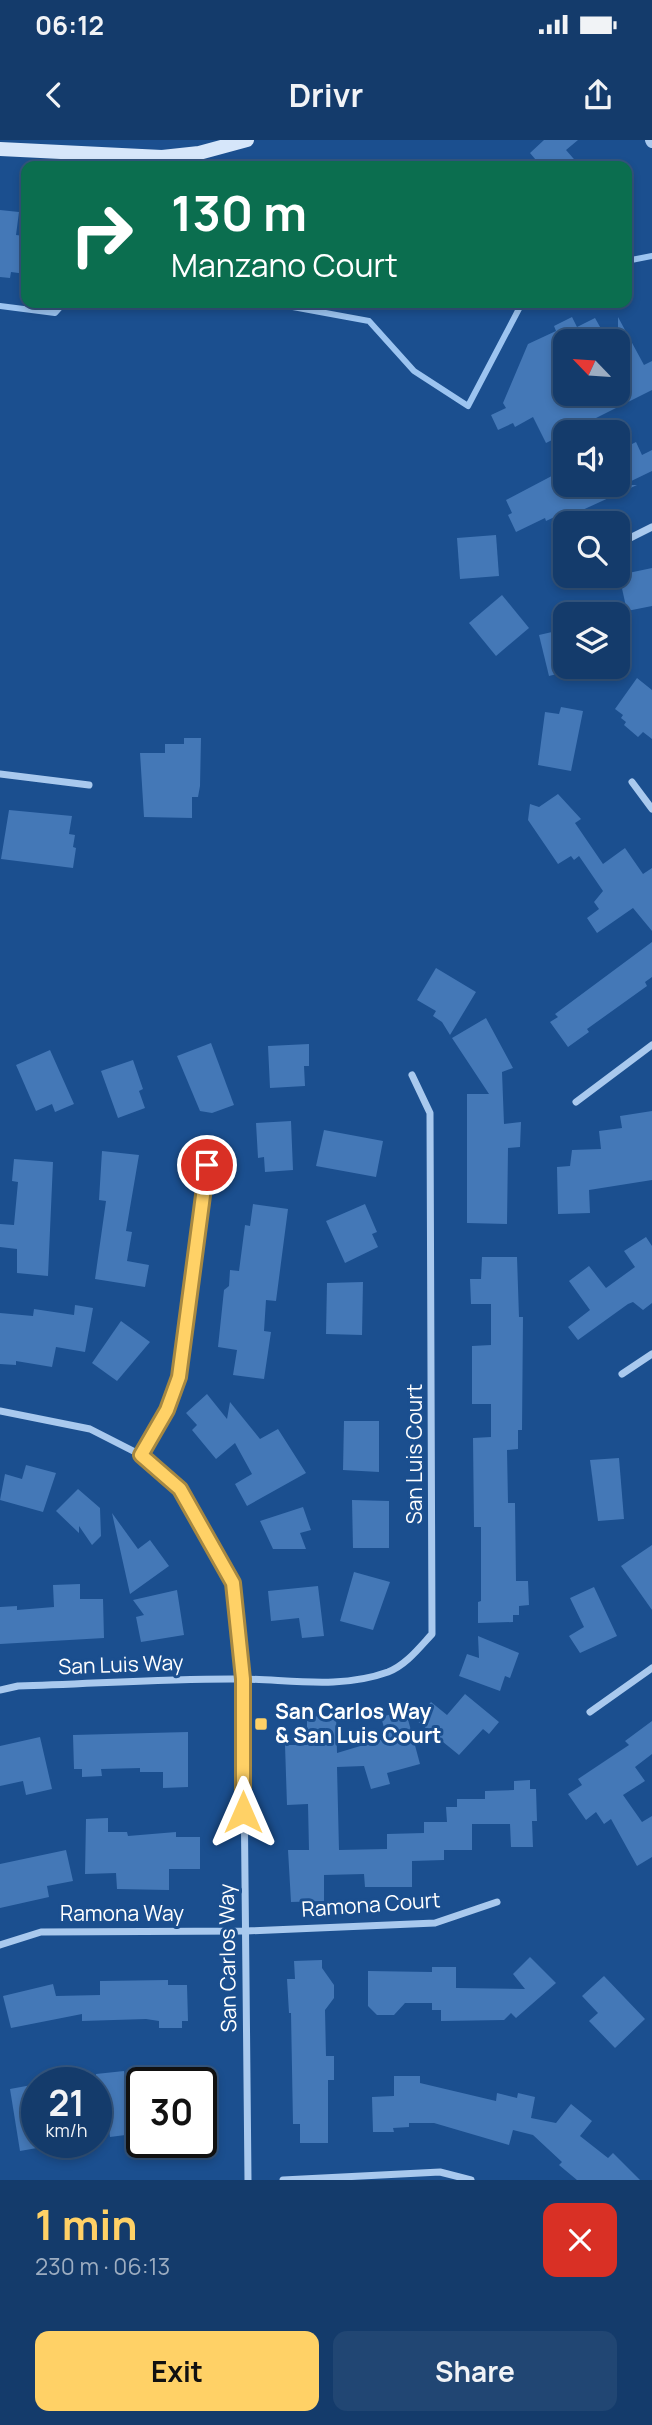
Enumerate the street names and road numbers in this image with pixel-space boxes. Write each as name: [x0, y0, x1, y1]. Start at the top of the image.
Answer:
street label: San Luis Court: [400, 1384, 428, 1524]
street label: San Luis Way: [58, 1648, 184, 1680]
street label: San Carlos Way: [212, 1883, 242, 2033]
street label: Ramona Court: [300, 1885, 441, 1923]
street label: Ramona Way: [60, 1899, 184, 1927]

